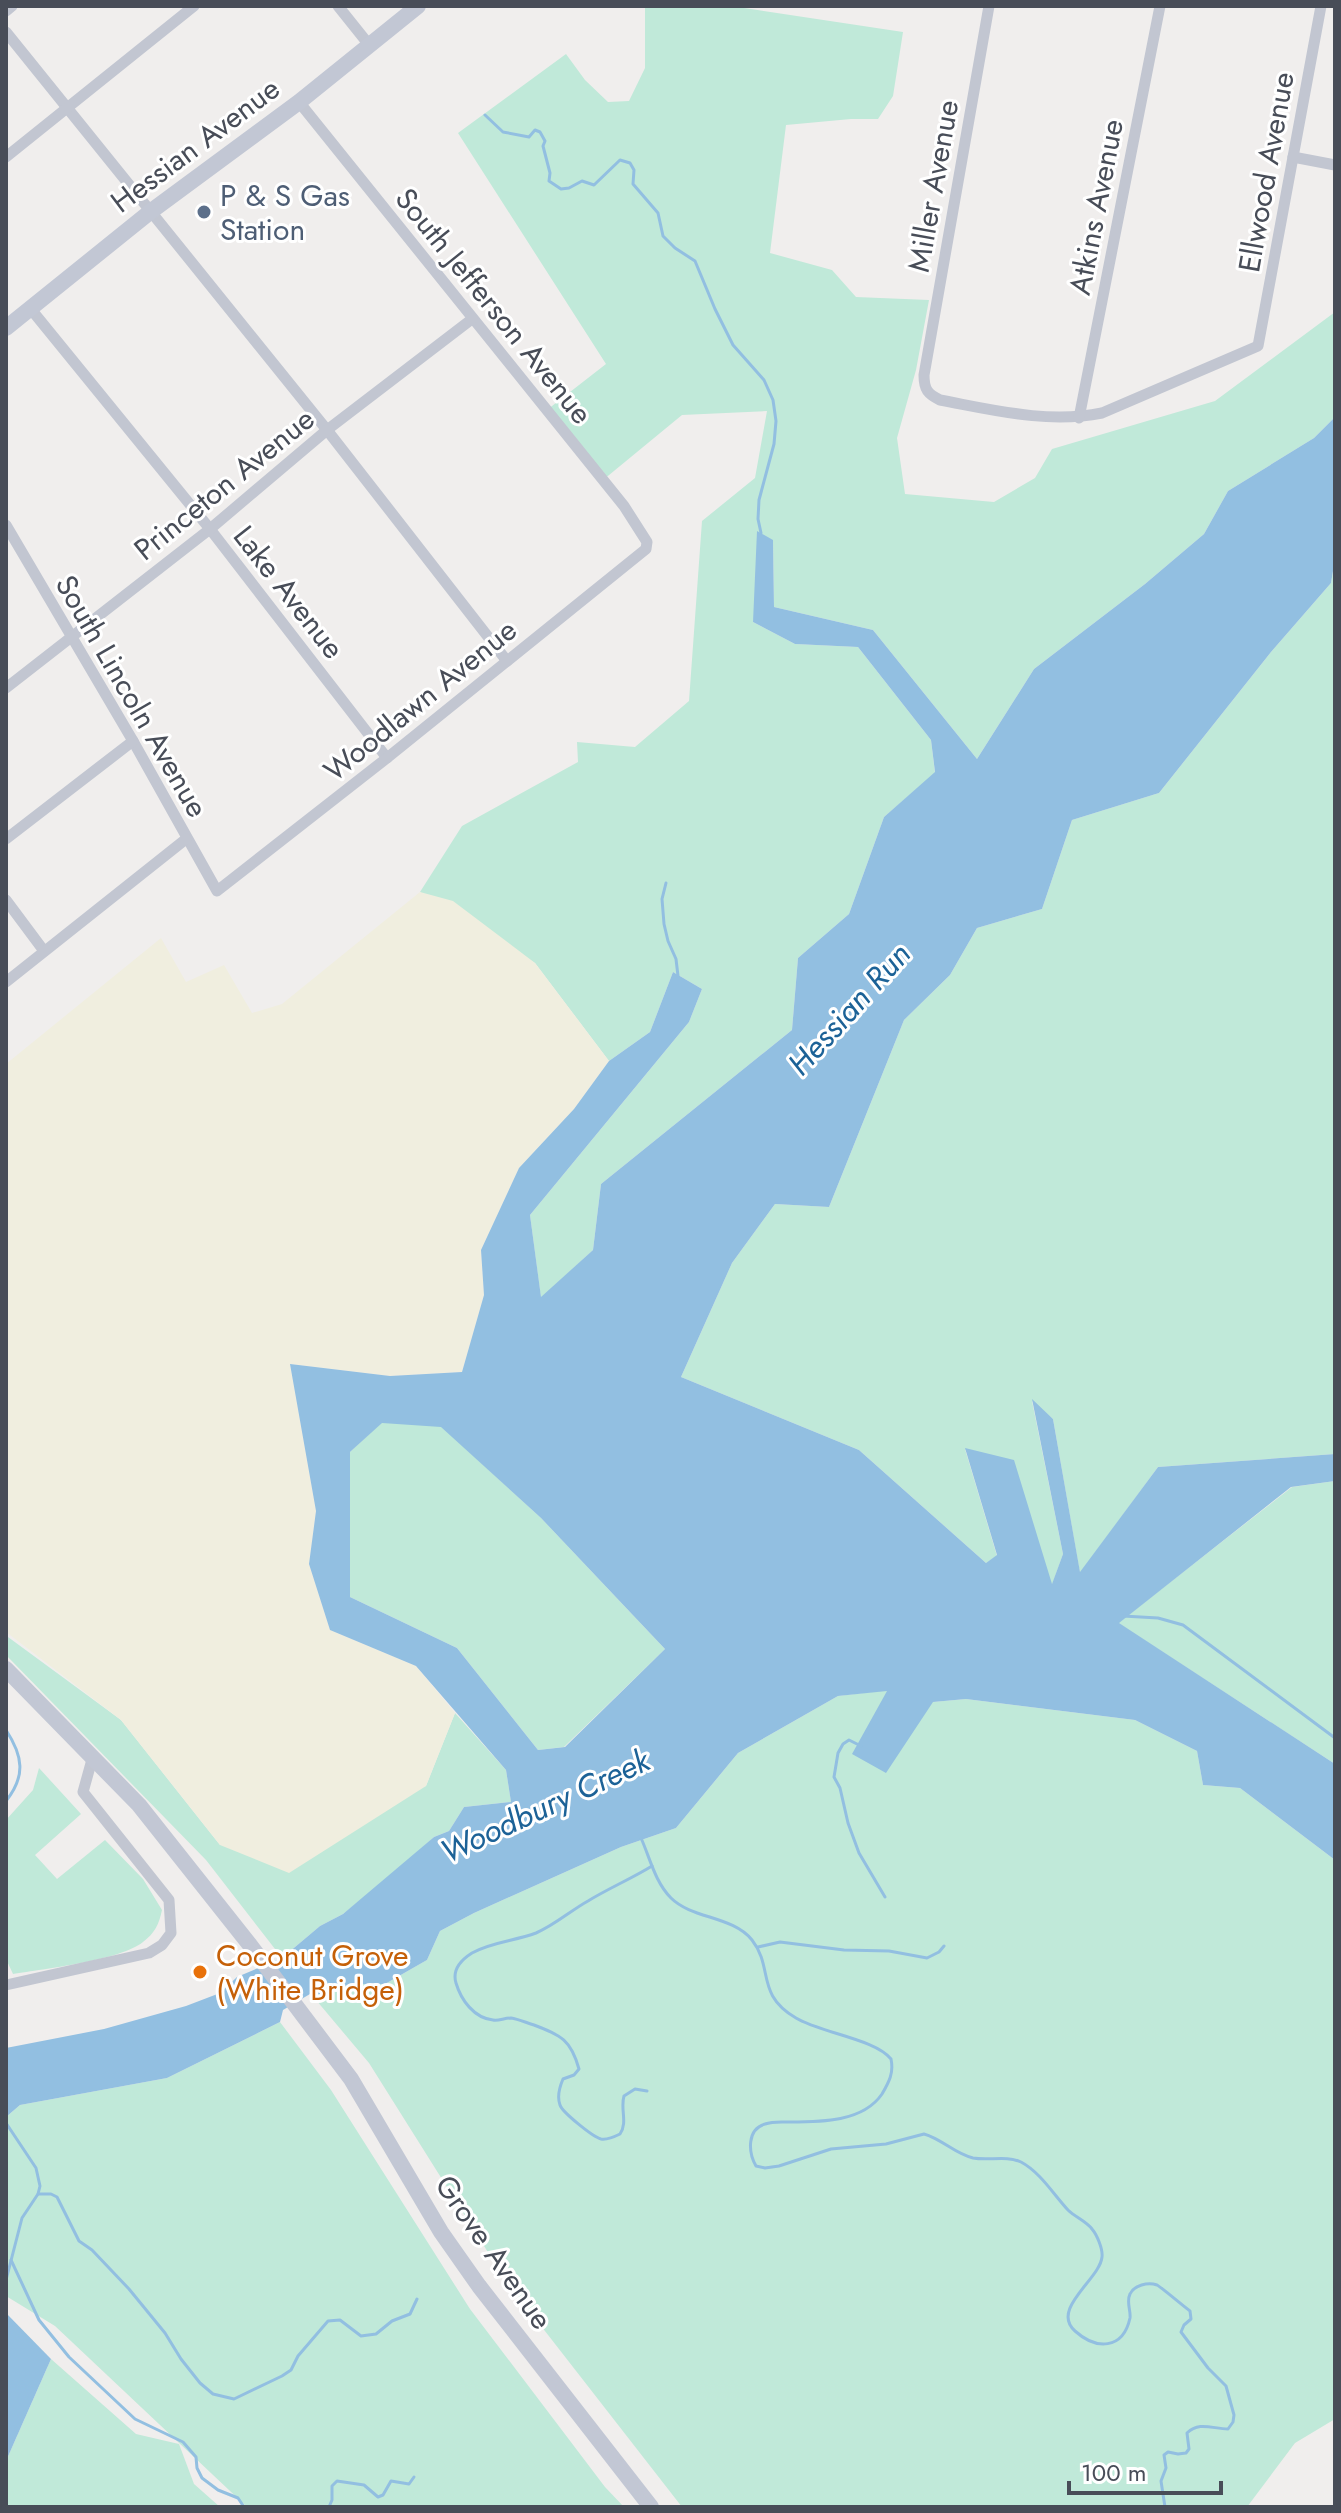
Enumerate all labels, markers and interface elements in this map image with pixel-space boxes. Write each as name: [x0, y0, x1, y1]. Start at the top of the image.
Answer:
street label: Hessian Avenue: [102, 67, 288, 223]
street label: Ellwood Avenue: [1227, 69, 1305, 275]
street label: Miller Avenue: [897, 97, 969, 275]
street label: Atkins Avenue: [1058, 115, 1134, 299]
place label: P & S Gas Station: [220, 174, 350, 251]
street label: South Jefferson Avenue: [385, 179, 603, 433]
marker: P & S Gas Station: [195, 203, 213, 221]
street label: Princeton Avenue: [124, 398, 324, 570]
street label: Lake Avenue: [223, 516, 355, 668]
street label: South Lincoln Avenue: [45, 567, 219, 825]
street label: Woodlawn Avenue: [314, 609, 526, 791]
water label: Hessian Run: [777, 932, 921, 1086]
water label: Woodbury Creek: [433, 1737, 658, 1875]
place label: Coconut Grove (White Bridge): [216, 1934, 409, 2011]
marker: Coconut Grove (White Bridge): [191, 1963, 209, 1981]
street label: Grove Avenue: [425, 2166, 563, 2338]
scale bar: [1069, 2445, 1221, 2495]
text: 100 m: [1081, 2455, 1147, 2490]

